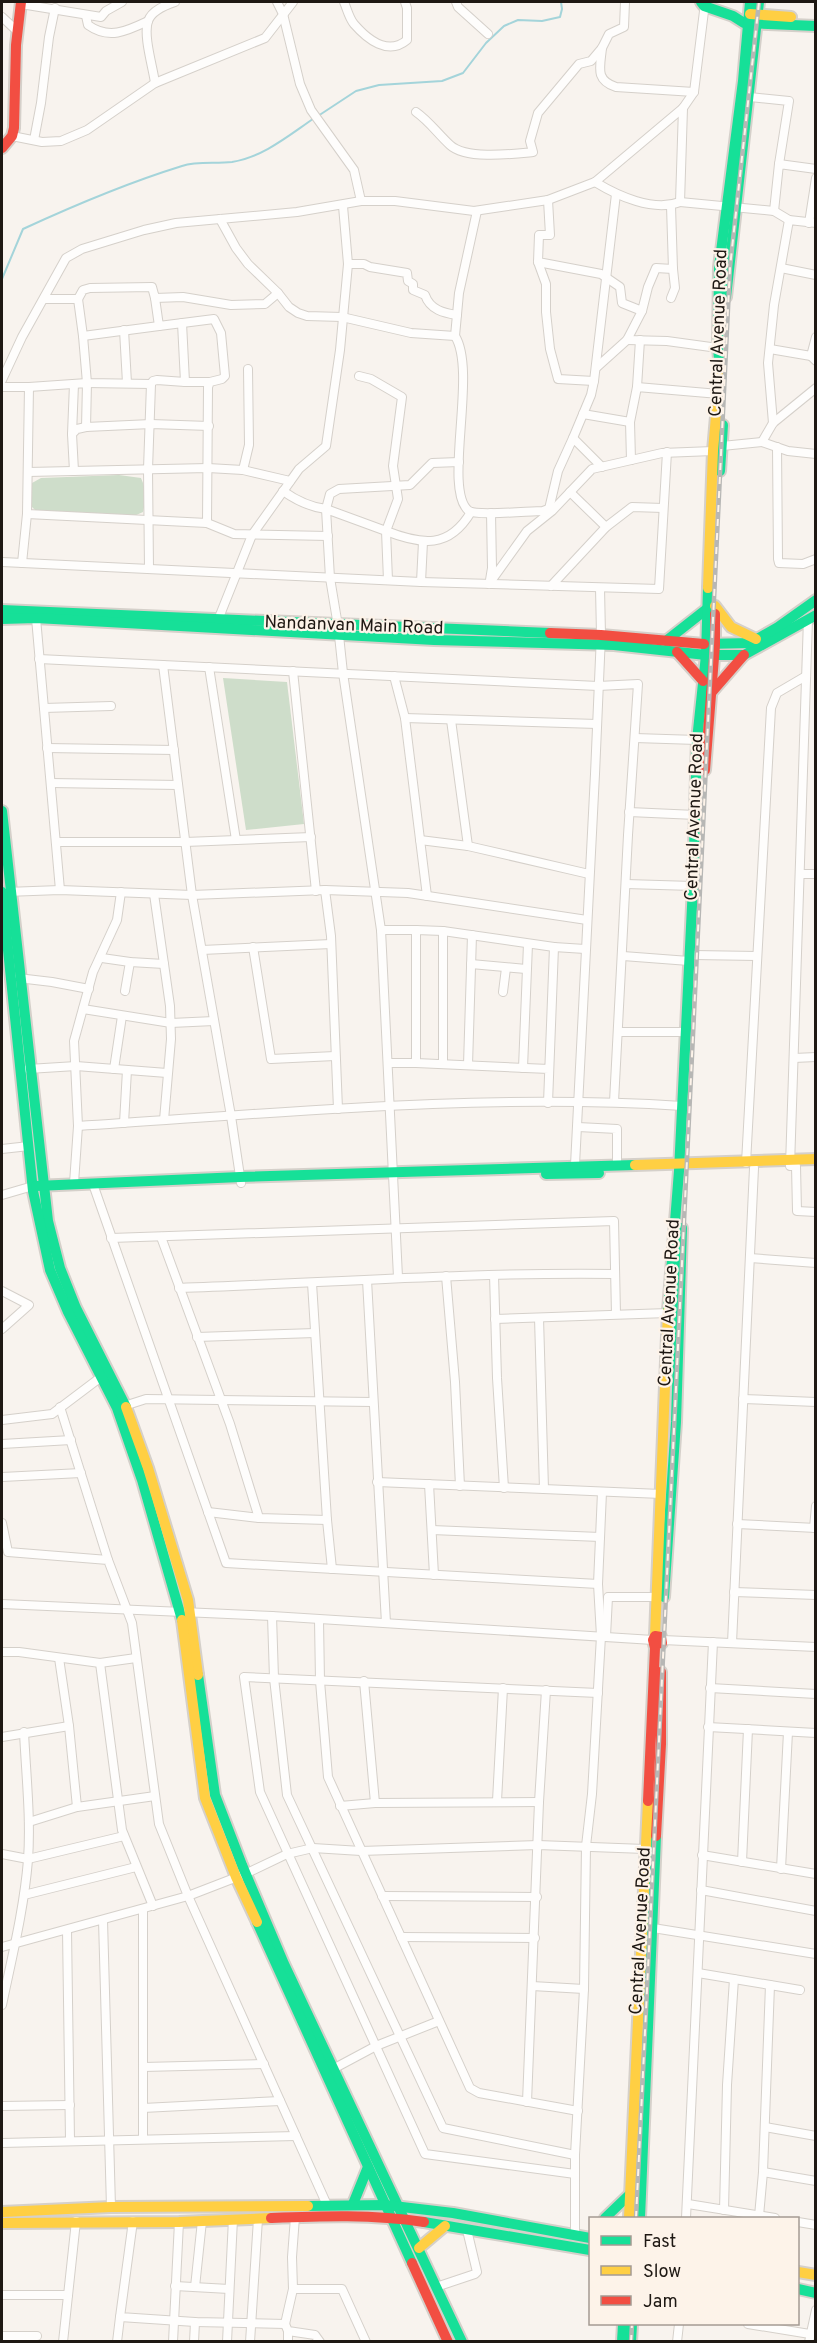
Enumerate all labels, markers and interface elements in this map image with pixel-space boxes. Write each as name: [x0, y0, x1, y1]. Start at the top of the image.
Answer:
street label: Central Avenue Road: [705, 249, 733, 417]
street label: Nandanvan Main Road: [264, 611, 444, 641]
street label: Central Avenue Road: [681, 733, 709, 901]
street label: Central Avenue Road: [654, 1219, 686, 1387]
street label: Central Avenue Road: [625, 1847, 657, 2015]
legend: [589, 2217, 799, 2325]
text: Fast: [643, 2231, 676, 2254]
text: Slow: [643, 2261, 681, 2284]
text: Jam: [643, 2291, 678, 2314]

